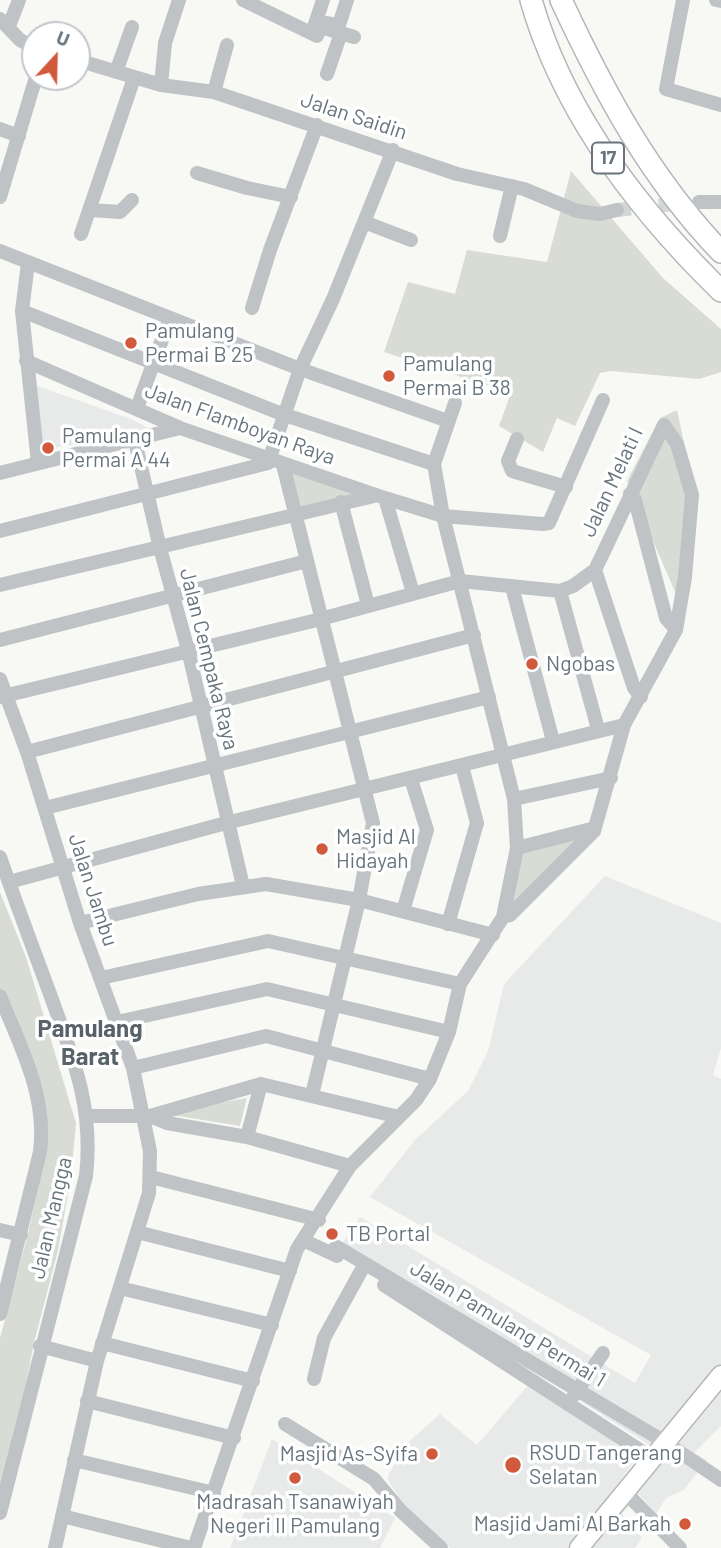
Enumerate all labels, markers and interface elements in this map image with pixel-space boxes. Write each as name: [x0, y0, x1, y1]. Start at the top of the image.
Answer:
north arrow: [21, 21, 91, 91]
text: U: [53, 25, 73, 51]
street label: Jalan Saidin: [298, 87, 410, 145]
road number: 17: [592, 142, 624, 174]
place label: Pamulang Permai B 25: [145, 318, 253, 368]
marker: Pamulang Permai B 25: [123, 335, 139, 351]
place label: Pamulang Permai B 38: [403, 351, 511, 401]
marker: Pamulang Permai B 38: [381, 368, 397, 384]
street label: Jalan Flamboyan Raya: [142, 378, 338, 470]
place label: Pamulang Permai A 44: [62, 423, 171, 473]
street label: Jalan Melati I: [576, 423, 648, 541]
marker: Pamulang Permai A 44: [40, 440, 56, 456]
street label: Jalan Cempaka Raya: [174, 566, 244, 752]
place label: Ngobas: [546, 651, 615, 677]
marker: Ngobas: [524, 656, 540, 672]
place label: Masjid Al Hidayah: [336, 824, 416, 874]
street label: Jalan Jambu: [63, 831, 123, 949]
marker: Masjid Al Hidayah: [314, 841, 330, 857]
district label: Pamulang Barat: [38, 1015, 142, 1071]
street label: Jalan Mangga: [25, 1155, 77, 1281]
place label: TB Portal: [346, 1221, 430, 1247]
marker: TB Portal: [324, 1226, 340, 1242]
street label: Jalan Pamulang Permai 1: [406, 1256, 610, 1392]
place label: RSUD Tangerang Selatan: [529, 1440, 682, 1490]
place label: Masjid As-Syifa: [280, 1441, 418, 1467]
marker: Masjid As-Syifa: [424, 1446, 440, 1462]
marker: RSUD Tangerang Selatan: [503, 1455, 523, 1475]
marker: Madrasah Tsanawiyah Negeri II Pamulang: [287, 1470, 303, 1486]
place label: Madrasah Tsanawiyah Negeri II Pamulang: [196, 1489, 394, 1539]
place label: Masjid Jami Al Barkah: [474, 1511, 671, 1537]
marker: Masjid Jami Al Barkah: [677, 1516, 693, 1532]

